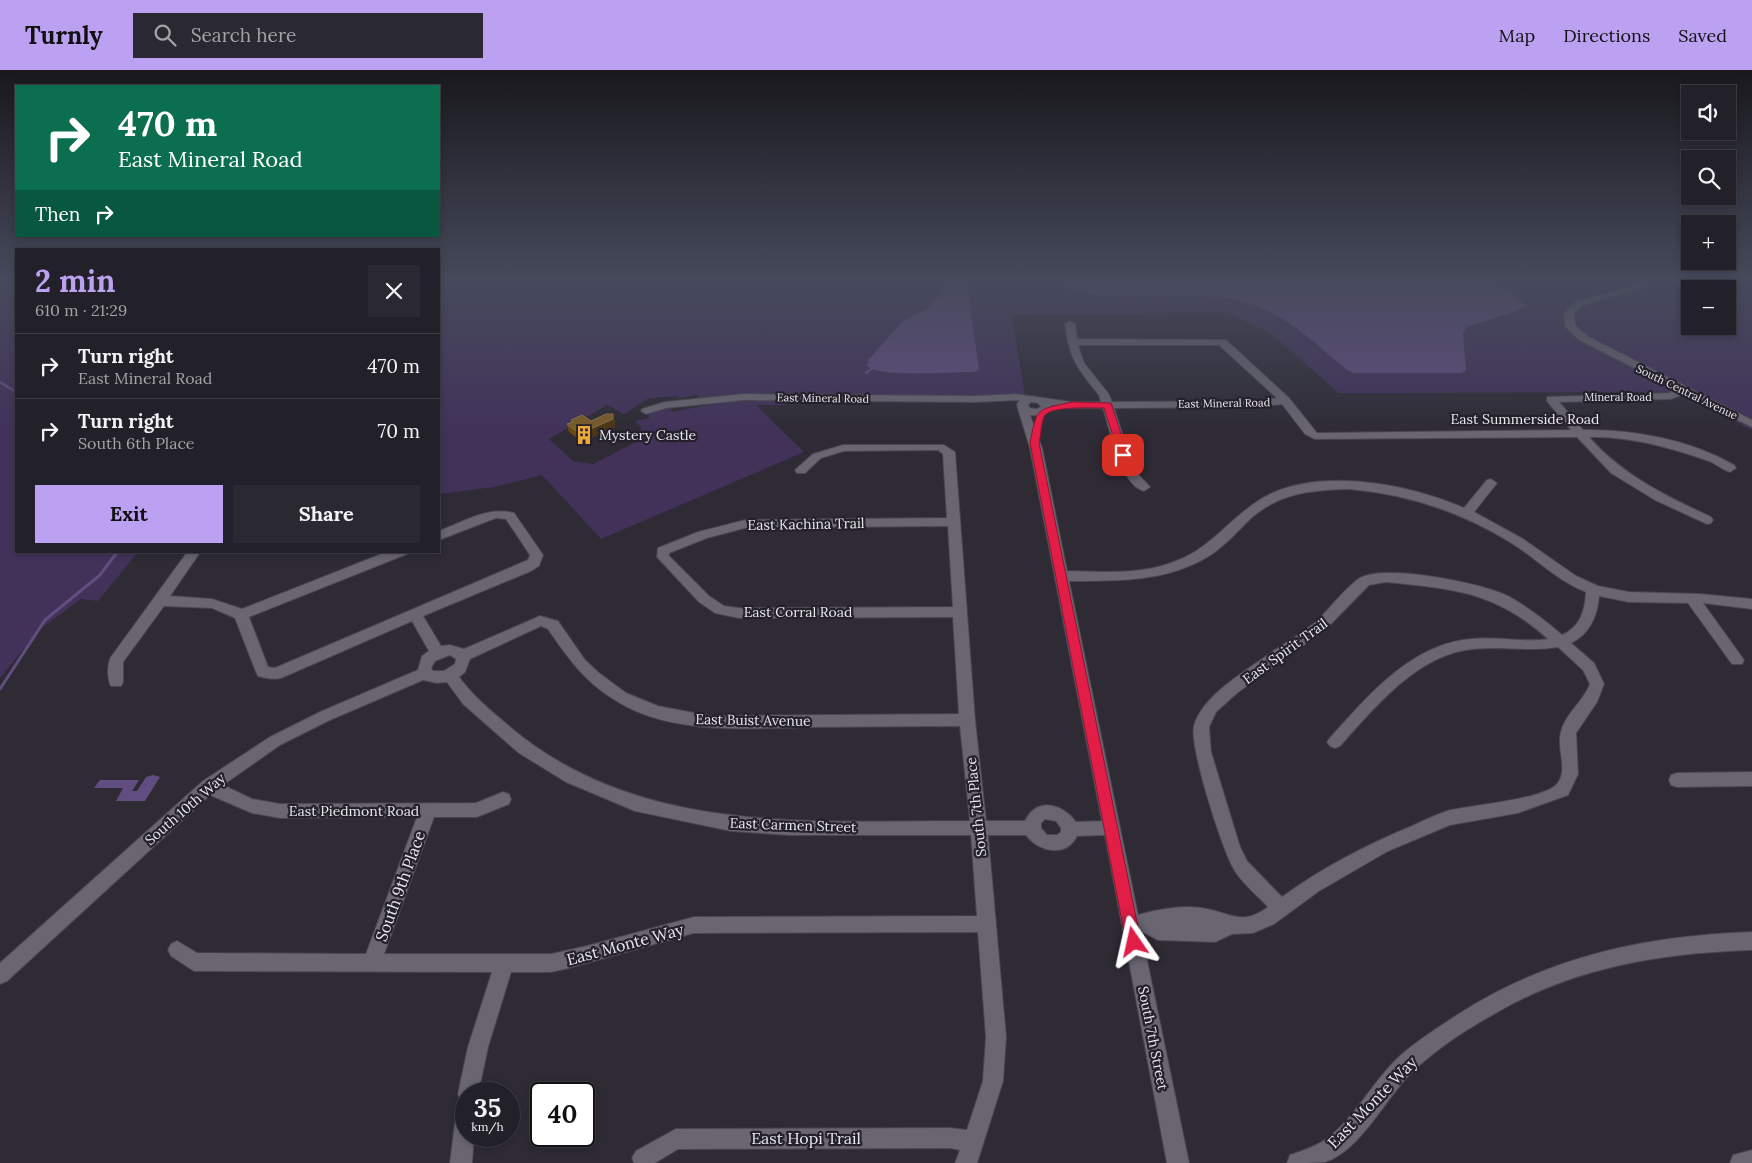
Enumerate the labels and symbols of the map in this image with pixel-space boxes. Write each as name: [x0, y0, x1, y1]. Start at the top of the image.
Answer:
street label: South Central Avenue: [1634, 361, 1740, 423]
street label: East Mineral Road: [777, 390, 870, 406]
street label: Mineral Road: [1584, 390, 1652, 404]
street label: East Mineral Road: [1178, 395, 1271, 411]
street label: East Summerside Road: [1451, 410, 1599, 428]
building icon: Mystery Castle: [573, 424, 595, 446]
place label: Mystery Castle: [599, 426, 697, 444]
pin: [1102, 434, 1144, 476]
street label: East Kachina Trail: [747, 514, 865, 534]
street label: East Corral Road: [744, 603, 852, 621]
street label: East Spirit Trail: [1239, 614, 1331, 688]
street label: East Buist Avenue: [695, 710, 811, 730]
street label: South 7th Place: [962, 756, 990, 858]
street label: South 10th Way: [141, 769, 230, 849]
street label: East Piedmont Road: [289, 802, 419, 820]
street label: East Carmen Street: [729, 814, 857, 836]
street label: South 9th Place: [371, 828, 429, 944]
position arrow: [1107, 915, 1159, 967]
street label: East Monte Way: [564, 919, 686, 969]
street label: South 7th Street: [1134, 984, 1172, 1092]
street label: East Monte Way: [1323, 1051, 1421, 1152]
speed limit sign: 40: [530, 1082, 595, 1147]
street label: East Hopi Trail: [751, 1128, 861, 1148]

